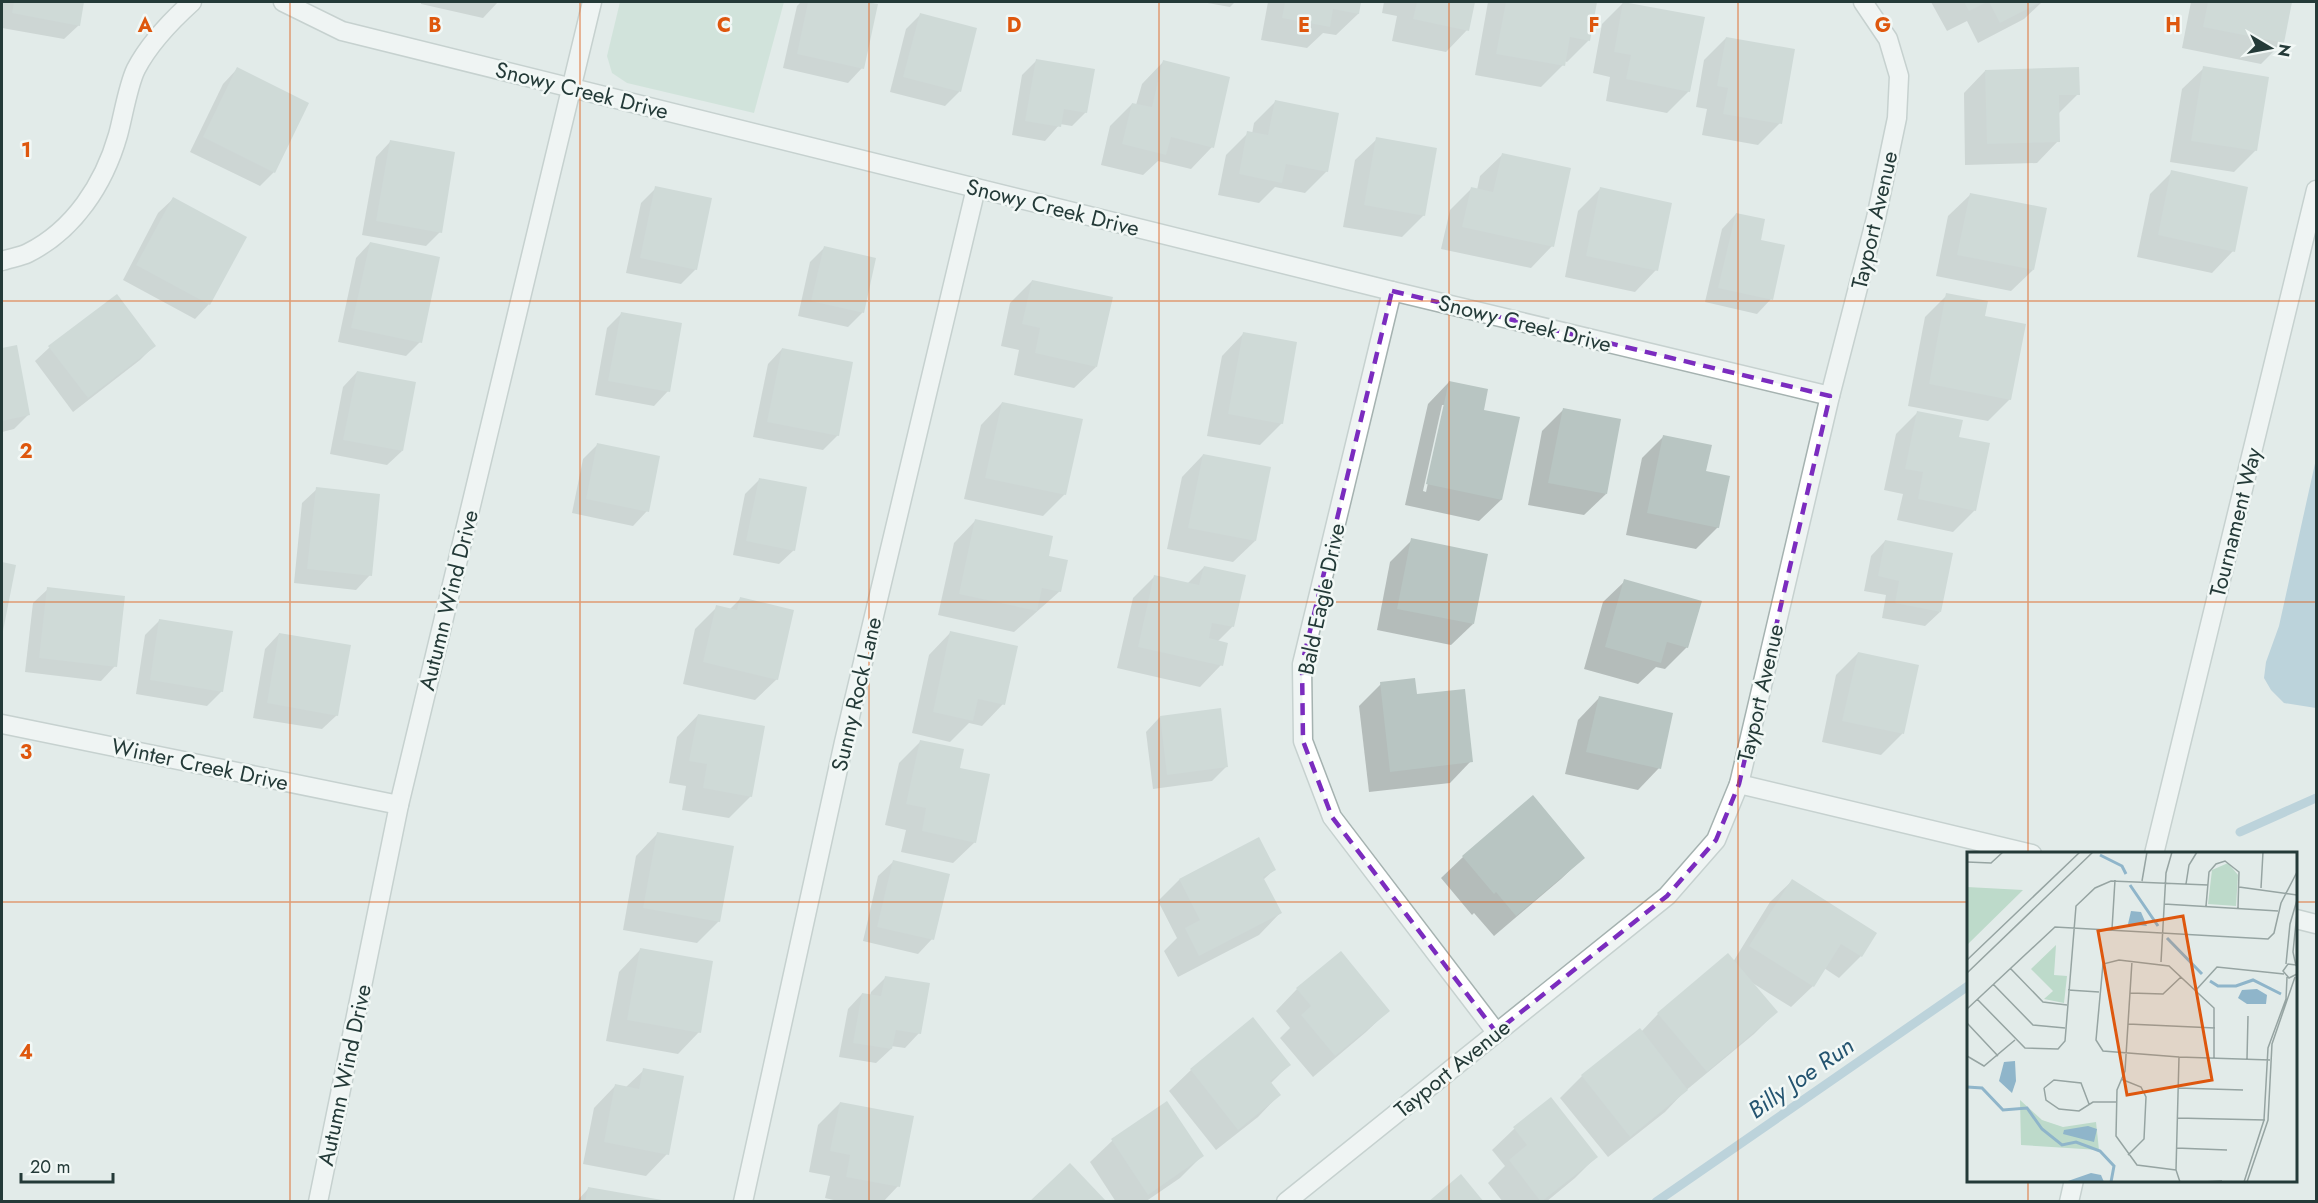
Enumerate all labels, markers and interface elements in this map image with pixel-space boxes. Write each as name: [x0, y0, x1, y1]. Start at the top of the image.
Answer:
text: A: [137, 11, 153, 40]
text: B: [428, 11, 442, 40]
text: C: [717, 11, 731, 40]
text: D: [1007, 11, 1021, 40]
text: E: [1298, 11, 1310, 40]
text: F: [1588, 11, 1600, 40]
text: G: [1875, 11, 1891, 40]
text: H: [2165, 11, 2181, 40]
north arrow: [2240, 18, 2300, 78]
text: N: [2272, 42, 2297, 59]
street label: Snowy Creek Drive: [492, 53, 672, 127]
text: 1: [21, 136, 31, 165]
street label: Tayport Avenue: [1843, 148, 1905, 292]
street label: Snowy Creek Drive: [963, 170, 1143, 244]
street label: Snowy Creek Drive: [1435, 286, 1615, 360]
text: 2: [19, 437, 33, 466]
street label: Tournament Way: [2201, 444, 2269, 600]
street label: Autumn Wind Drive: [410, 506, 486, 694]
street label: Bald Eagle Drive: [1289, 520, 1353, 678]
street label: Sunny Rock Lane: [823, 614, 889, 774]
street label: Tayport Avenue: [1729, 621, 1791, 765]
street label: Winter Creek Drive: [109, 730, 291, 798]
text: 3: [20, 738, 32, 767]
inset map: [1967, 852, 2297, 1182]
street label: Autumn Wind Drive: [309, 981, 379, 1169]
street label: Tayport Avenue: [1387, 1011, 1517, 1125]
water label: Billy Joe Run: [1741, 1028, 1861, 1127]
text: 4: [19, 1038, 33, 1067]
scale bar: [21, 1146, 112, 1184]
text: 20 m: [30, 1154, 70, 1180]

